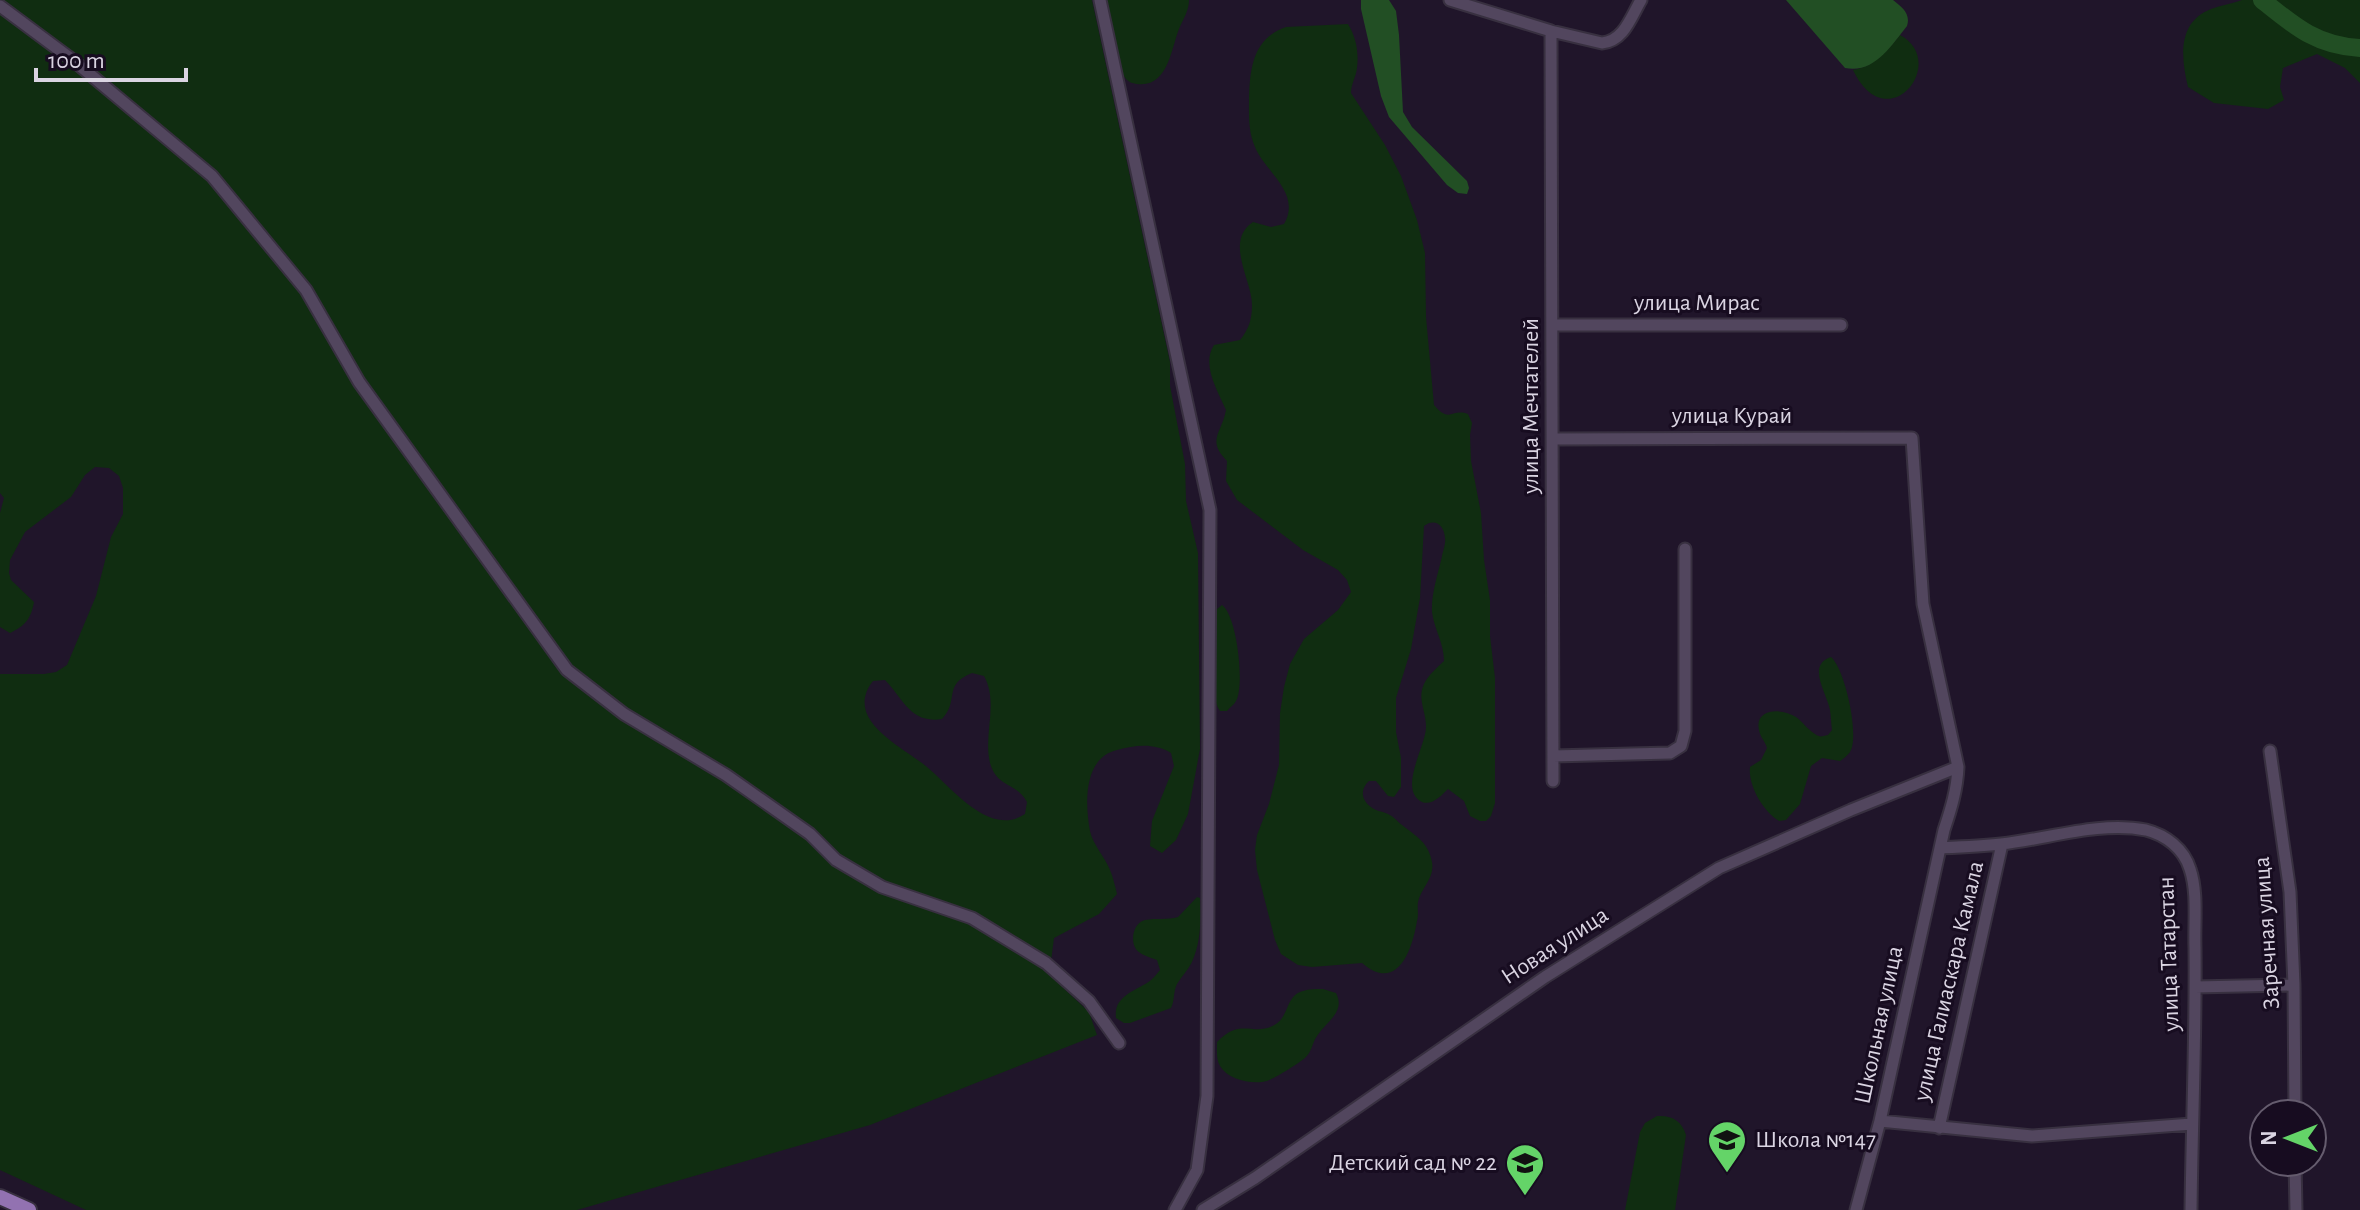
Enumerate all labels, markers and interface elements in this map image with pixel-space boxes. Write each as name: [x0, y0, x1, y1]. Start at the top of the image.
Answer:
scale bar: [36, 32, 186, 82]
text: 100 m: [48, 49, 105, 73]
street label: улица Мирас: [1633, 291, 1760, 315]
street label: улица Мечтателей: [1519, 318, 1543, 495]
street label: улица Курай: [1671, 404, 1792, 428]
street label: Заречная улица: [2250, 856, 2284, 1010]
street label: улица Галиаскара Камала: [1909, 859, 1988, 1104]
street label: улица Татарстан: [2154, 876, 2184, 1033]
street label: Новая улица: [1497, 903, 1613, 989]
street label: Школьная улица: [1851, 944, 1907, 1106]
north arrow: [2248, 1098, 2328, 1178]
school or university icon: Школа №147: [1706, 1119, 1748, 1174]
place label: Школа №147: [1755, 1128, 1876, 1152]
text: N: [2258, 1130, 2280, 1146]
school or university icon: Детский сад № 22: [1504, 1142, 1546, 1197]
place label: Детский сад № 22: [1329, 1151, 1497, 1175]

